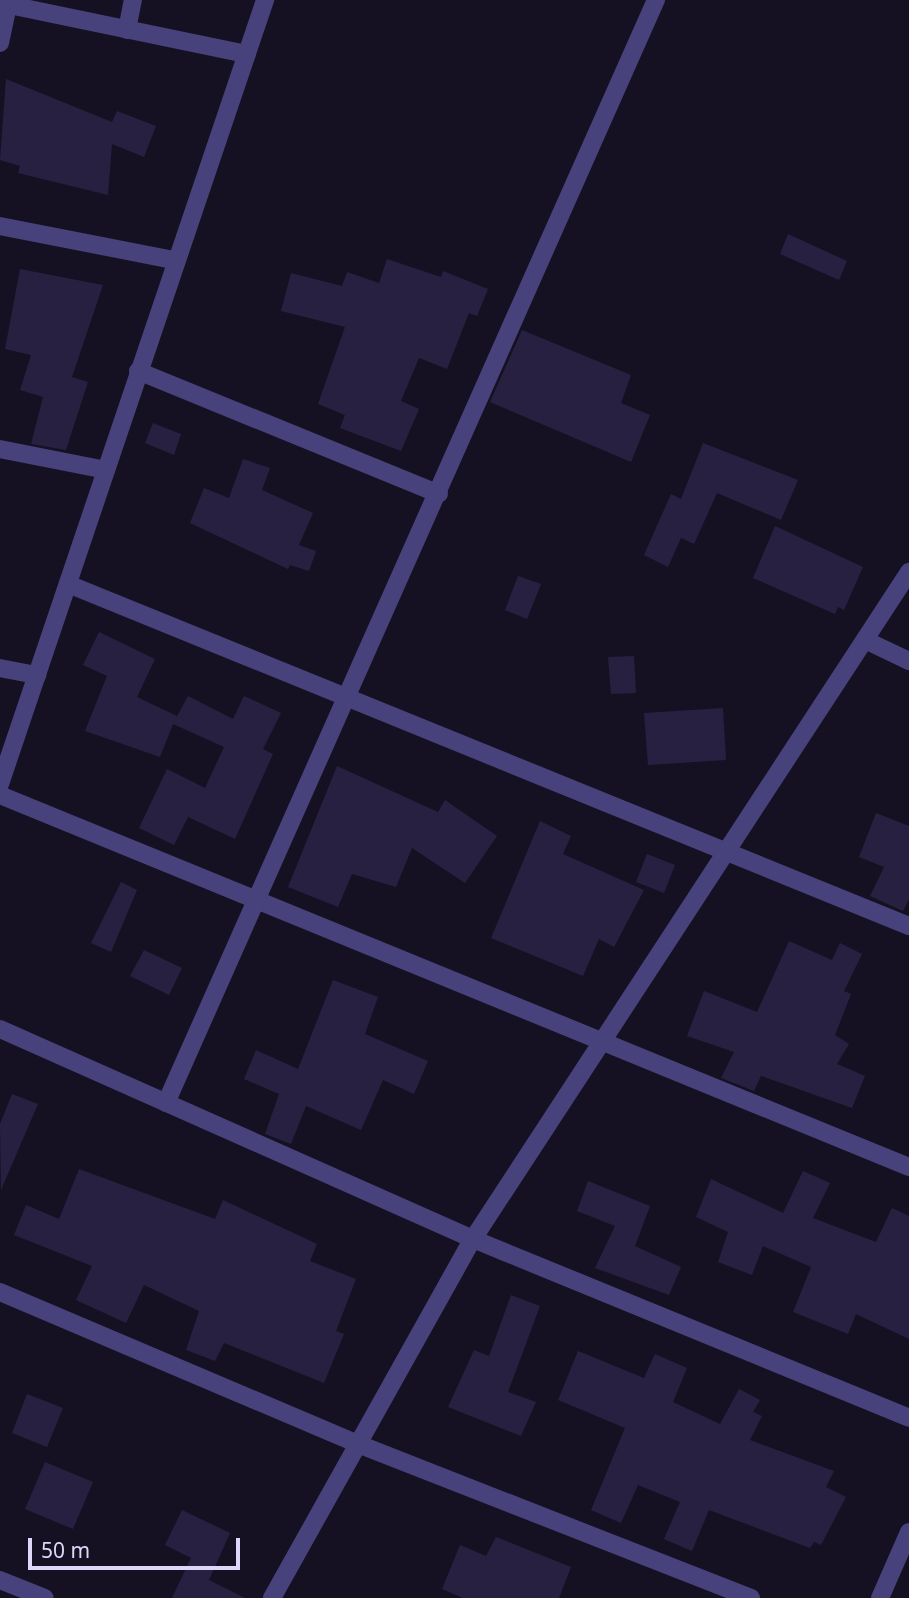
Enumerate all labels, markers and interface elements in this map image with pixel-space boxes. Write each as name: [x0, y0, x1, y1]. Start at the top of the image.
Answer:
scale bar: [32, 1524, 243, 1568]
text: 50 m: [41, 1536, 90, 1564]

